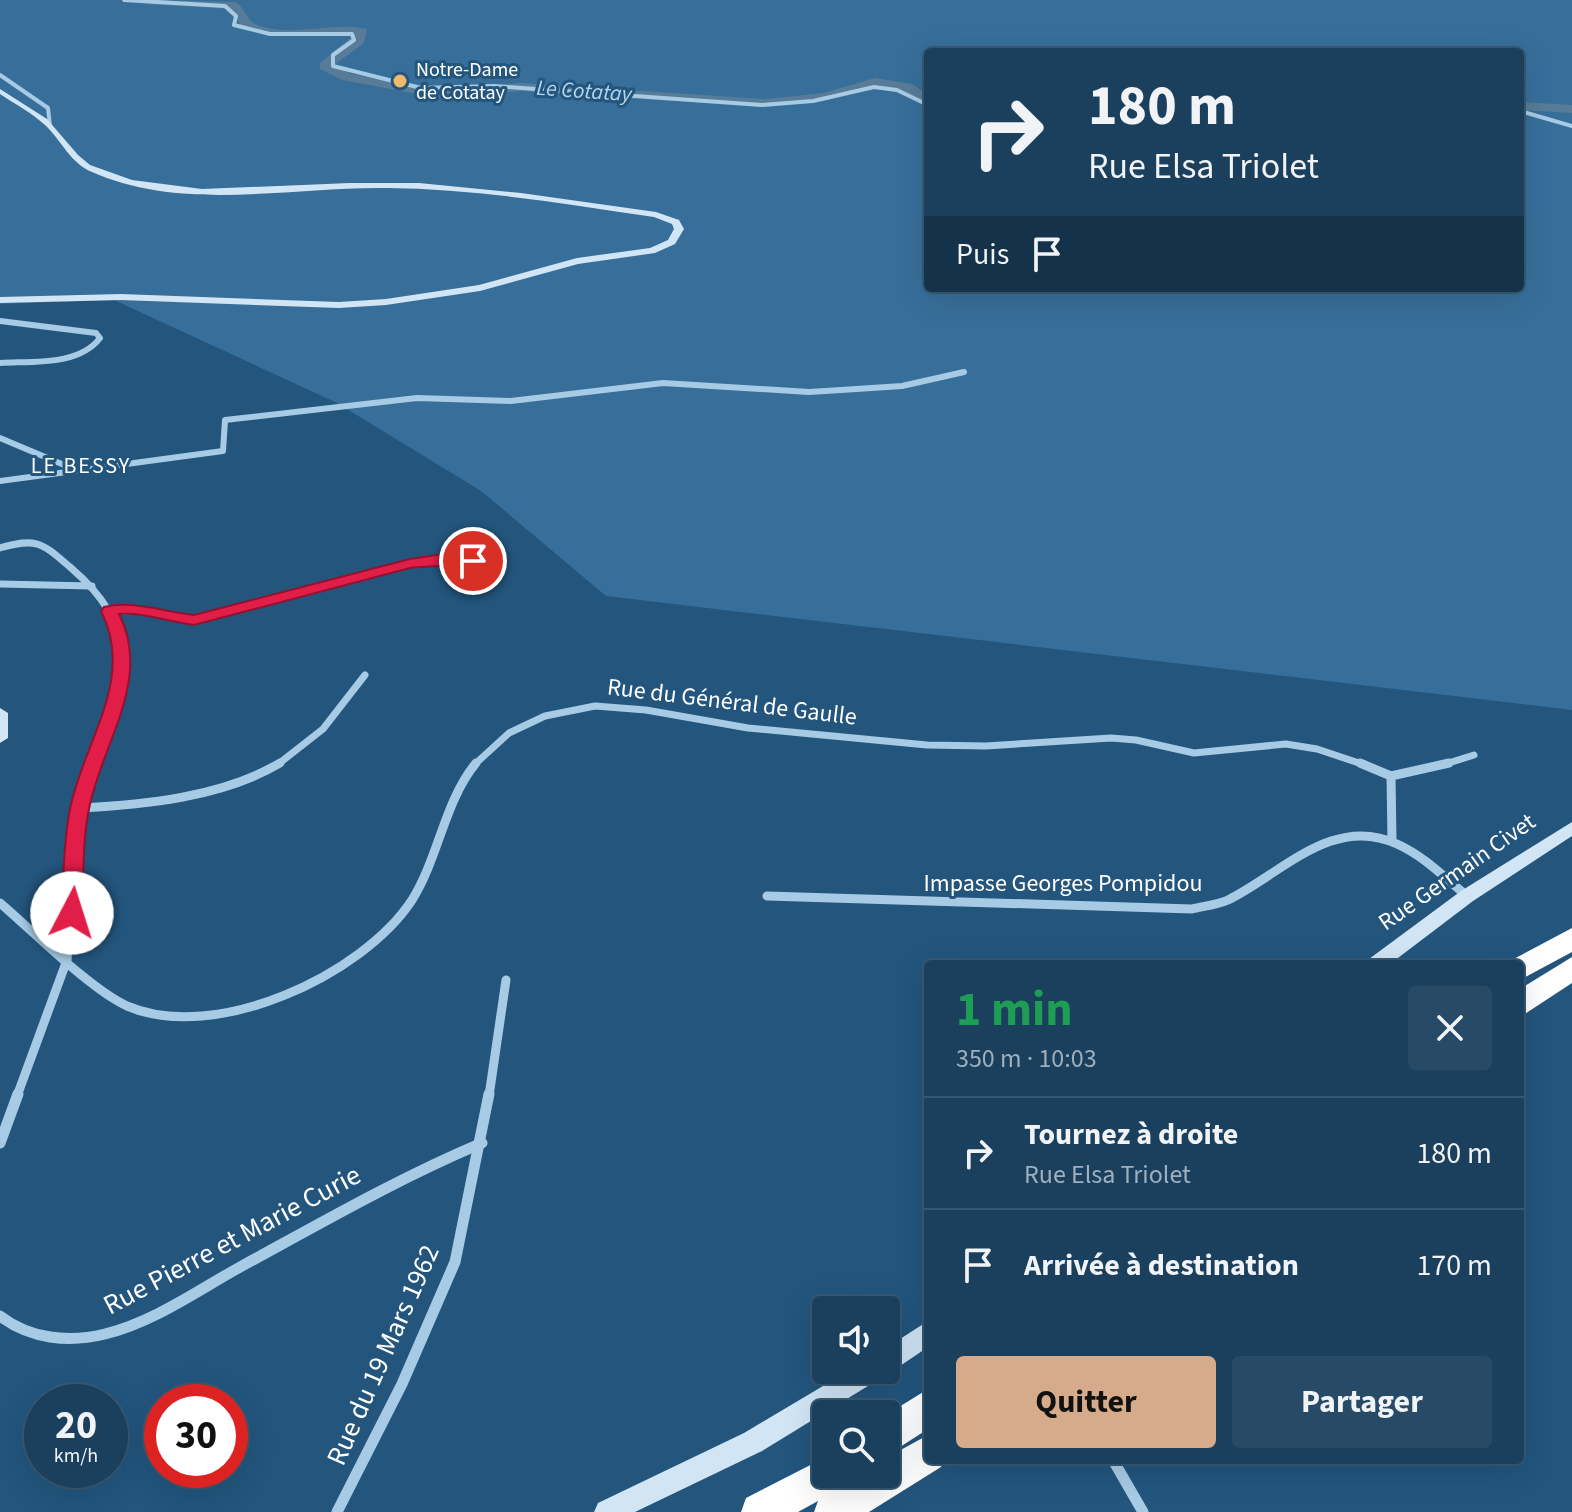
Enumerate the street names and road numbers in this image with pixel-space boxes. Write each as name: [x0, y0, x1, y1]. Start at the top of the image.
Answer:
street label: Rue du Général de Gaulle: [605, 669, 859, 735]
street label: Rue Germain Civet: [1371, 805, 1543, 939]
street label: Impasse Georges Pompidou: [924, 866, 1202, 901]
street label: Rue Pierre et Marie Curie: [96, 1155, 368, 1325]
street label: Rue du 19 Mars 1962: [316, 1238, 450, 1472]

